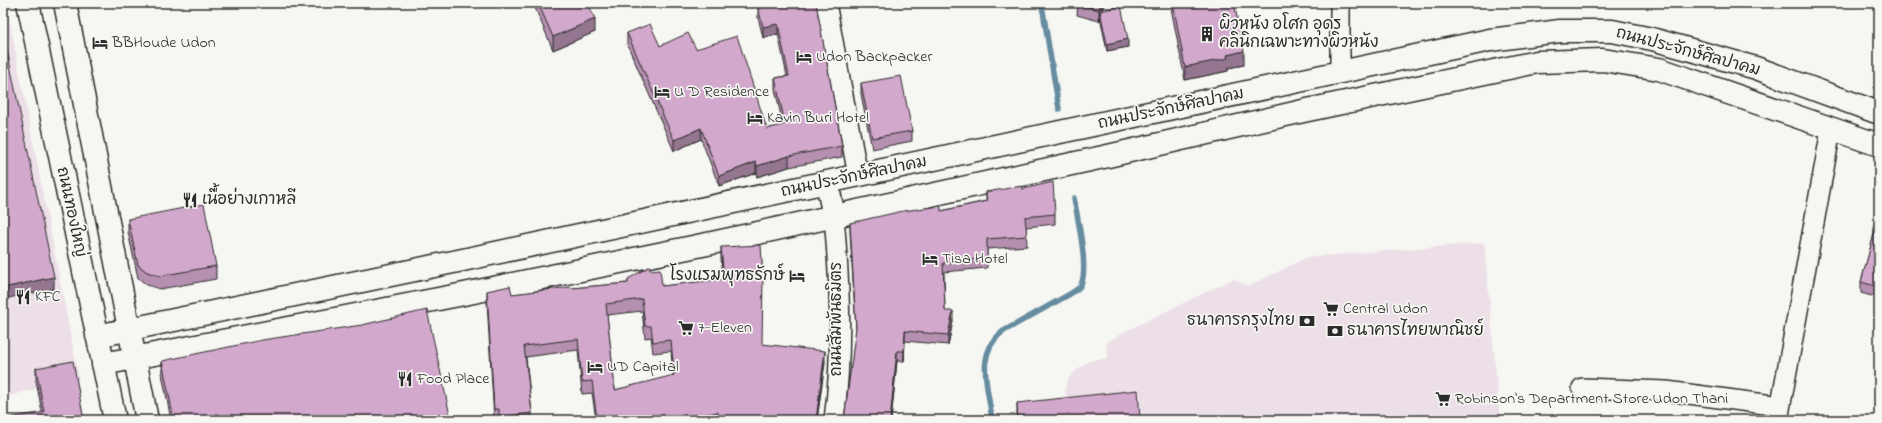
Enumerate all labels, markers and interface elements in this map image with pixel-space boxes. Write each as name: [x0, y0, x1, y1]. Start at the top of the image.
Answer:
place label: ผิวหนัง อโศก อุดร คลินิกเฉพาะทางผิวหนัง: [1219, 12, 1378, 55]
street label: ถนนประจักษ์ศิลปาคม: [1613, 20, 1763, 83]
building icon: ผิวหนัง อโศก อุดร คลินิกเฉพาะทางผิวหนัง: [1198, 25, 1216, 43]
place label: BBHoude Udon: [111, 31, 216, 55]
hotel icon: BBHoude Udon: [91, 34, 109, 52]
place label: Udon Backpacker: [816, 45, 932, 69]
hotel icon: Udon Backpacker: [795, 48, 813, 66]
place label: U D Residence: [674, 80, 770, 104]
street label: ถนนประจักษ์ศิลปาคม: [1096, 81, 1246, 136]
hotel icon: U D Residence: [653, 83, 671, 101]
place label: Kavin Buri Hotel: [767, 106, 869, 130]
hotel icon: Kavin Buri Hotel: [746, 109, 764, 127]
street label: ถนนประจักษ์ศิลปาคม: [779, 149, 929, 204]
street label: ถนนทองใหญ่: [50, 164, 93, 259]
place label: เนื้อย่างเกาหลี: [202, 183, 296, 212]
restaurant icon: เนื้อย่างเกาหลี: [181, 191, 199, 209]
place label: Tisa Hotel: [942, 247, 1008, 271]
hotel icon: Tisa Hotel: [921, 250, 939, 268]
street label: ถนนสัมพันธมิตร: [825, 262, 849, 376]
place label: โรงเเรมพุทธรักษ์: [670, 263, 786, 288]
hotel icon: โรงเเรมพุทธรักษ์: [788, 267, 806, 285]
place label: KFC: [35, 285, 61, 309]
restaurant icon: KFC: [14, 288, 32, 306]
place label: Central Udon: [1343, 297, 1428, 321]
supermarket icon: Central Udon: [1322, 300, 1340, 318]
place label: ธนาคารกรุงไทย: [1187, 308, 1295, 333]
bank icon: ธนาคารกรุงไทย: [1298, 312, 1316, 330]
place label: 7-Eleven: [698, 316, 752, 340]
place label: ธนาคารไทยพาณิชย์: [1347, 318, 1484, 343]
supermarket icon: 7-Eleven: [677, 319, 695, 337]
bank icon: ธนาคารไทยพาณิชย์: [1326, 322, 1344, 340]
place label: UD Capital: [607, 355, 679, 379]
hotel icon: UD Capital: [586, 358, 604, 376]
place label: Food Place: [416, 367, 490, 391]
restaurant icon: Food Place: [396, 370, 414, 388]
place label: Robinson's Department Store Udon Thani: [1455, 387, 1728, 411]
supermarket icon: Robinson's Department Store Udon Thani: [1434, 390, 1452, 408]

